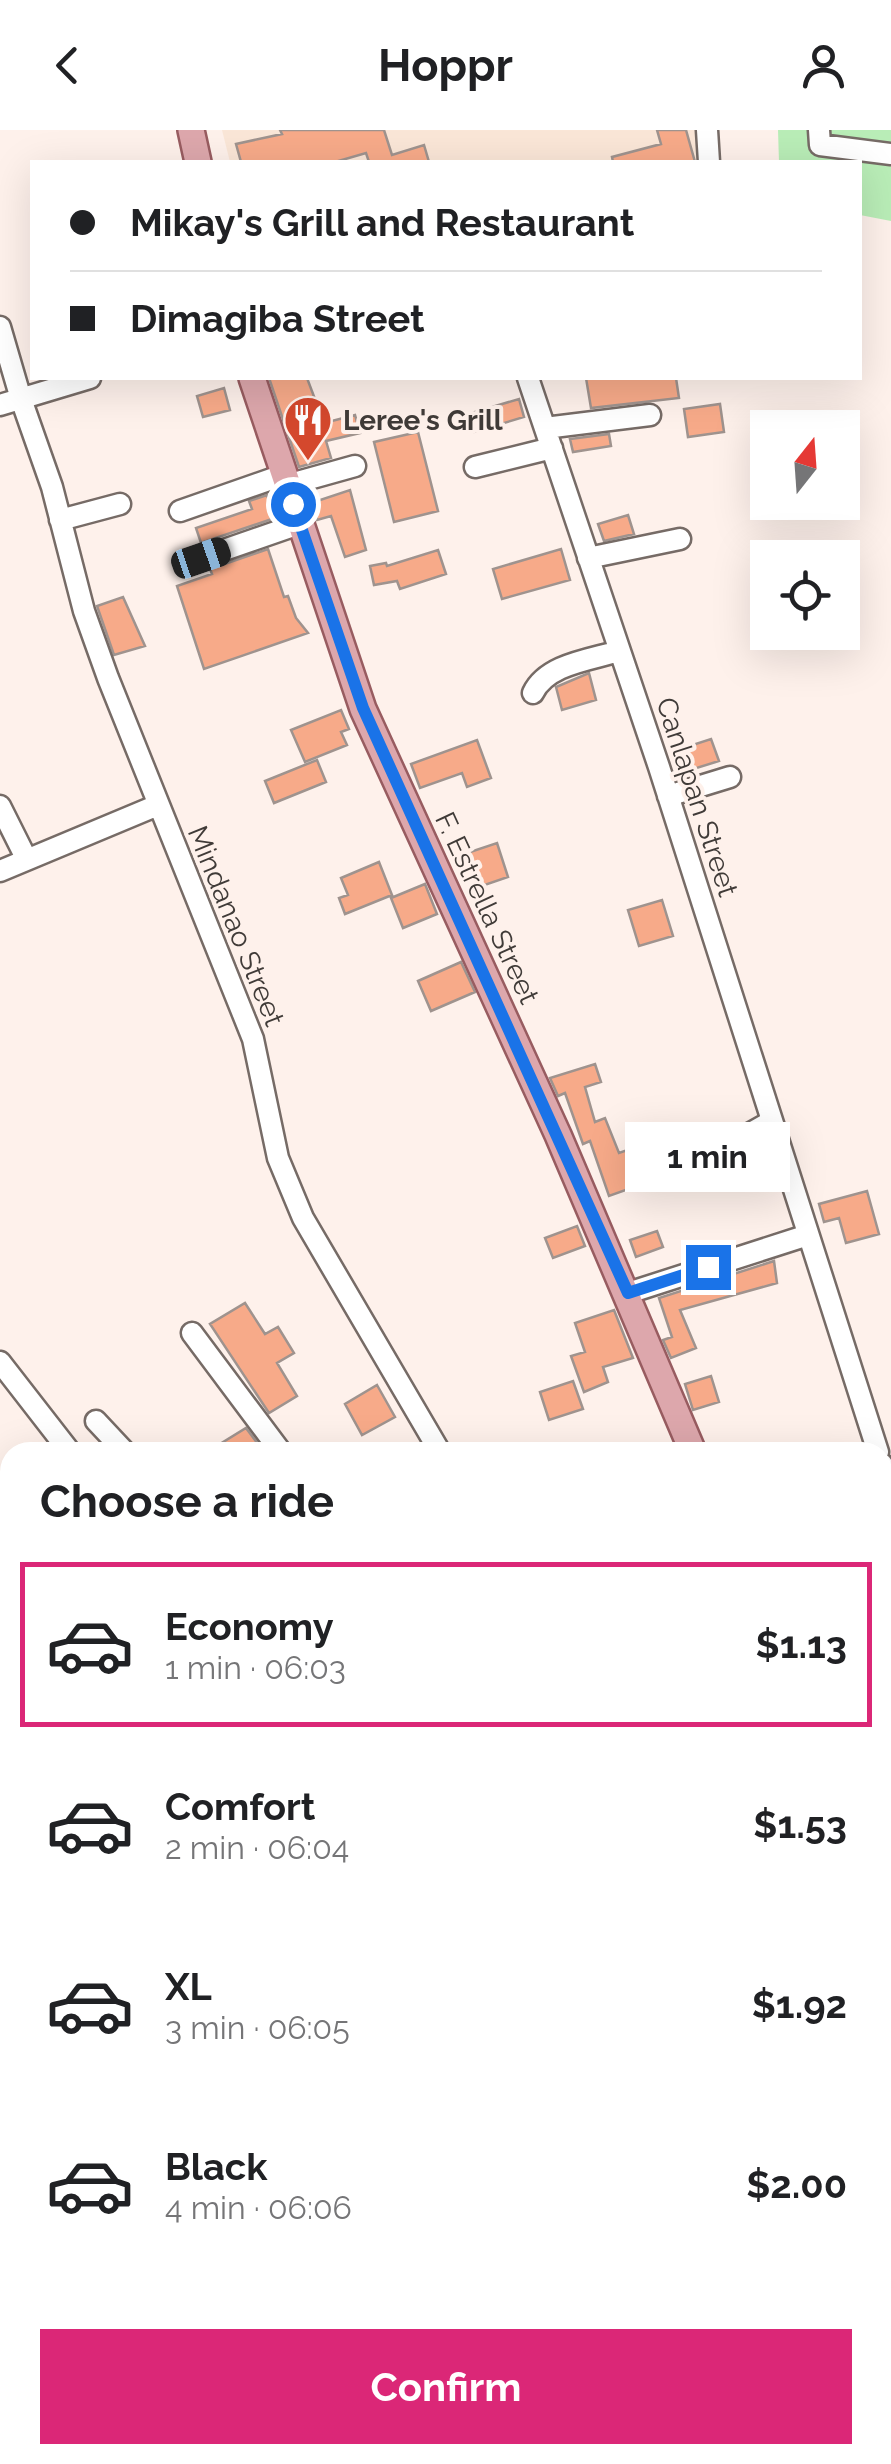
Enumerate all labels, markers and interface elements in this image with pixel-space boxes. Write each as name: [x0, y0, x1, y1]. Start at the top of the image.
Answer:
icon: back: [40, 38, 95, 93]
icon: person: [796, 38, 851, 93]
text: Hoppr: [378, 39, 513, 92]
text: Mikay's Grill and Restaurant: [130, 200, 634, 245]
text: Dimagiba Street: [130, 296, 425, 341]
restaurant icon: Leree's Grill: [282, 394, 334, 462]
place label: Leree's Grill: [343, 404, 503, 437]
north arrow: [750, 410, 860, 520]
map controls: [750, 410, 860, 650]
route start: [271, 482, 316, 527]
car: [168, 534, 234, 582]
button: locate: [750, 540, 860, 650]
street label: Canlapan Street: [649, 693, 745, 901]
street label: F. Estrella Street: [428, 807, 546, 1009]
street label: Mindanao Street: [181, 821, 291, 1031]
callout: 1 min: [626, 1122, 790, 1192]
text: 1 min: [667, 1138, 748, 1175]
route end: [686, 1245, 731, 1290]
text: Choose a ride: [40, 1475, 334, 1528]
icon: car: [45, 1600, 135, 1690]
text: Economy: [165, 1604, 334, 1649]
text: $1.13: [756, 1622, 847, 1667]
text: 1 min · 06:03: [165, 1649, 346, 1686]
icon: car: [45, 1780, 135, 1870]
text: Comfort: [165, 1784, 315, 1829]
text: $1.53: [753, 1802, 847, 1847]
text: 2 min · 06:04: [165, 1829, 349, 1866]
icon: car: [45, 1960, 135, 2050]
text: XL: [165, 1964, 212, 2009]
text: $1.92: [752, 1982, 847, 2027]
text: 3 min · 06:05: [165, 2009, 350, 2046]
icon: car: [45, 2140, 135, 2230]
text: Black: [165, 2144, 267, 2189]
text: $2.00: [746, 2162, 847, 2207]
text: 4 min · 06:06: [165, 2189, 352, 2226]
button: Confirm: [40, 2329, 852, 2444]

